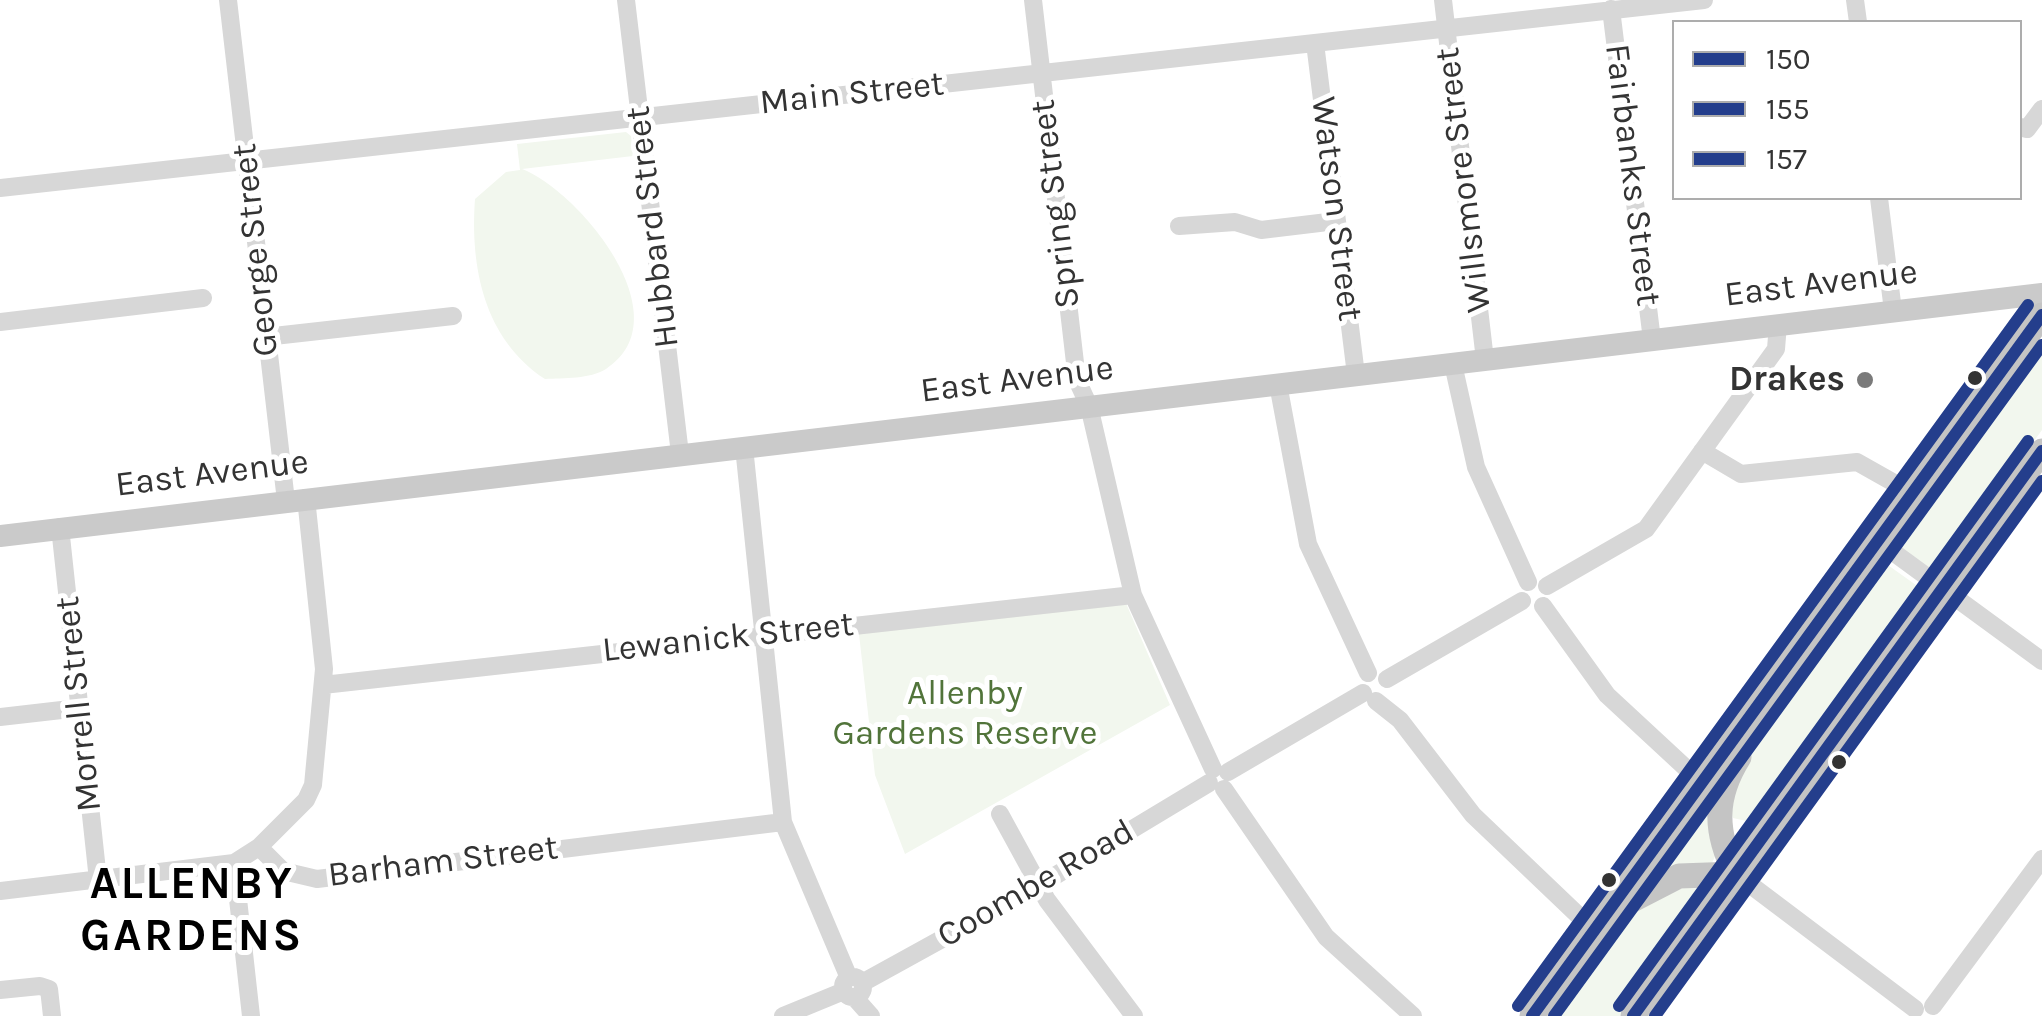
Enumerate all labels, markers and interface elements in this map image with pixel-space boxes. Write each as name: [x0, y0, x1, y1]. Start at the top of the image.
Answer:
legend: [1672, 20, 2022, 200]
text: 150: [1766, 41, 1811, 77]
street label: Fairbanks Street: [1595, 42, 1669, 308]
street label: Willsmore Street: [1427, 45, 1501, 315]
street label: Main Street: [758, 63, 946, 125]
text: 155: [1766, 91, 1810, 127]
street label: Watson Street: [1301, 94, 1371, 324]
street label: Spring Street: [1022, 97, 1090, 311]
street label: Hubbard Street: [617, 104, 689, 350]
street label: George Street: [224, 141, 288, 359]
text: 157: [1766, 141, 1807, 177]
street label: East Avenue: [1722, 251, 1920, 317]
street label: East Avenue: [918, 347, 1116, 413]
place label: Drakes: [1729, 359, 1845, 401]
unlabelled marker: [1965, 368, 1985, 388]
marker: Drakes: [1854, 369, 1876, 391]
street label: East Avenue: [113, 441, 311, 507]
street label: Morrell Street: [47, 594, 111, 814]
street label: Lewanick Street: [600, 604, 856, 672]
park label: Allenby Gardens Reserve: [833, 673, 1097, 755]
unlabelled marker: [1829, 752, 1849, 772]
street label: Coombe Road: [930, 811, 1142, 957]
street label: Barham Street: [326, 827, 560, 897]
district label: ALLENBY GARDENS: [80, 858, 304, 964]
unlabelled marker: [1599, 870, 1619, 890]

